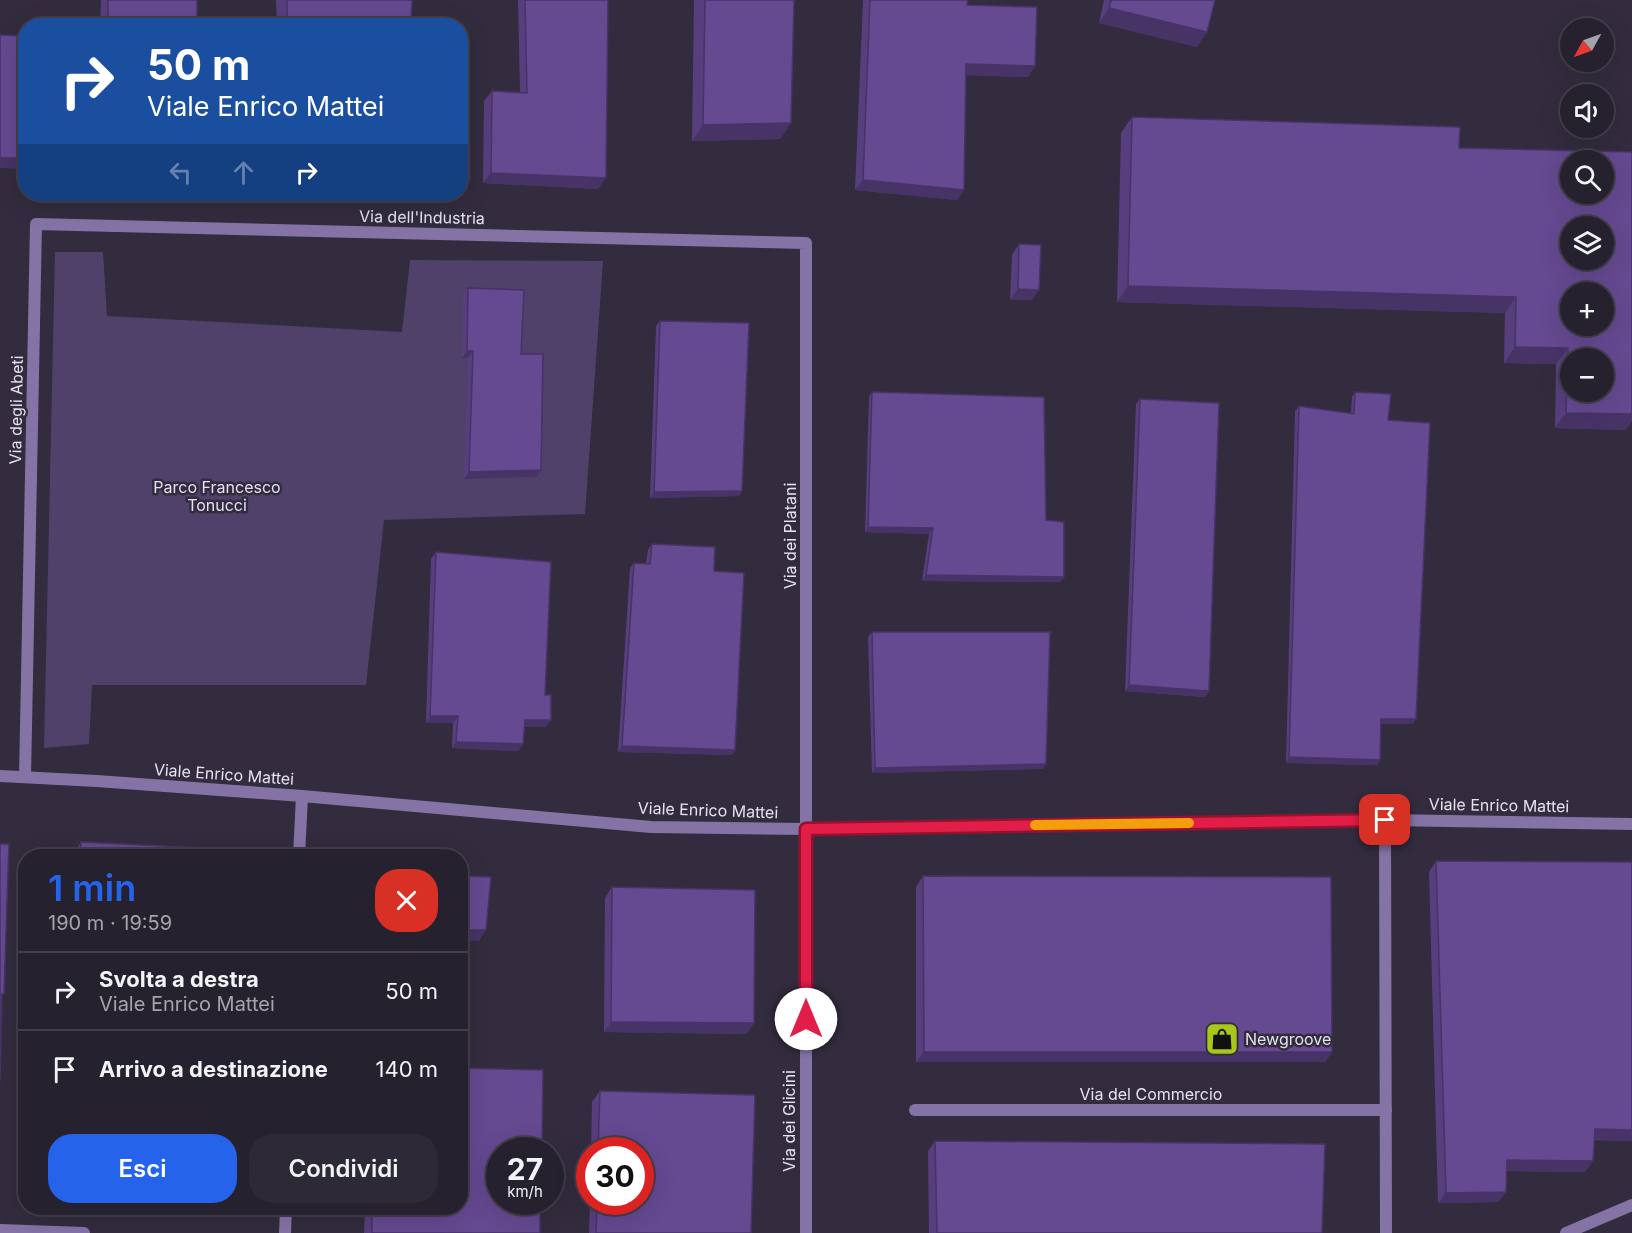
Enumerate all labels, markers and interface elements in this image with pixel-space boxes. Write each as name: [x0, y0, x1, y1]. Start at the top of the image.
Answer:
north arrow: [1560, 18, 1614, 72]
map controls: [1560, 18, 1614, 402]
text: 50 m: [147, 39, 250, 90]
icon: right: [48, 42, 126, 120]
button: sound: [1560, 84, 1614, 138]
text: Viale Enrico Mattei: [147, 90, 384, 123]
button: search: [1560, 150, 1614, 204]
icon: left: [164, 156, 197, 189]
icon: ahead: [227, 156, 260, 189]
icon: right: [290, 156, 323, 189]
street label: Via dell'Industria: [359, 206, 485, 228]
button: layers: [1560, 216, 1614, 270]
button: +: [1560, 282, 1614, 336]
button: −: [1560, 348, 1614, 402]
street label: Via degli Abeti: [5, 355, 27, 465]
park label: Parco Francesco Tonucci: [153, 477, 281, 515]
street label: Via dei Platani: [780, 483, 800, 589]
street label: Viale Enrico Mattei: [153, 759, 295, 789]
pin: [1359, 794, 1410, 845]
street label: Viale Enrico Mattei: [1429, 794, 1569, 816]
street label: Viale Enrico Mattei: [637, 798, 779, 822]
icon: arrive: [1368, 803, 1401, 836]
text: 1 min: [48, 866, 136, 910]
button: close: [375, 869, 438, 932]
text: 190 m · 19:59: [48, 911, 172, 935]
text: Svolta a destra: [99, 966, 259, 992]
icon: right: [48, 975, 81, 1008]
text: 50 m: [385, 978, 438, 1004]
position arrow: [774, 987, 838, 1051]
text: Viale Enrico Mattei: [99, 992, 275, 1016]
shop icon: Newgroove: [1204, 1021, 1240, 1057]
place label: Newgroove: [1245, 1029, 1331, 1049]
icon: arrive: [48, 1053, 81, 1086]
text: Arrivo a destinazione: [99, 1056, 328, 1082]
text: 140 m: [376, 1056, 438, 1082]
street label: Via dei Glicini: [779, 1070, 799, 1172]
street label: Via del Commercio: [1080, 1084, 1222, 1104]
button: Esci: [48, 1134, 237, 1203]
button: Condividi: [249, 1134, 438, 1203]
speed limit sign: 30: [576, 1137, 654, 1215]
text: 27: [507, 1151, 543, 1187]
text: km/h: [507, 1182, 543, 1201]

